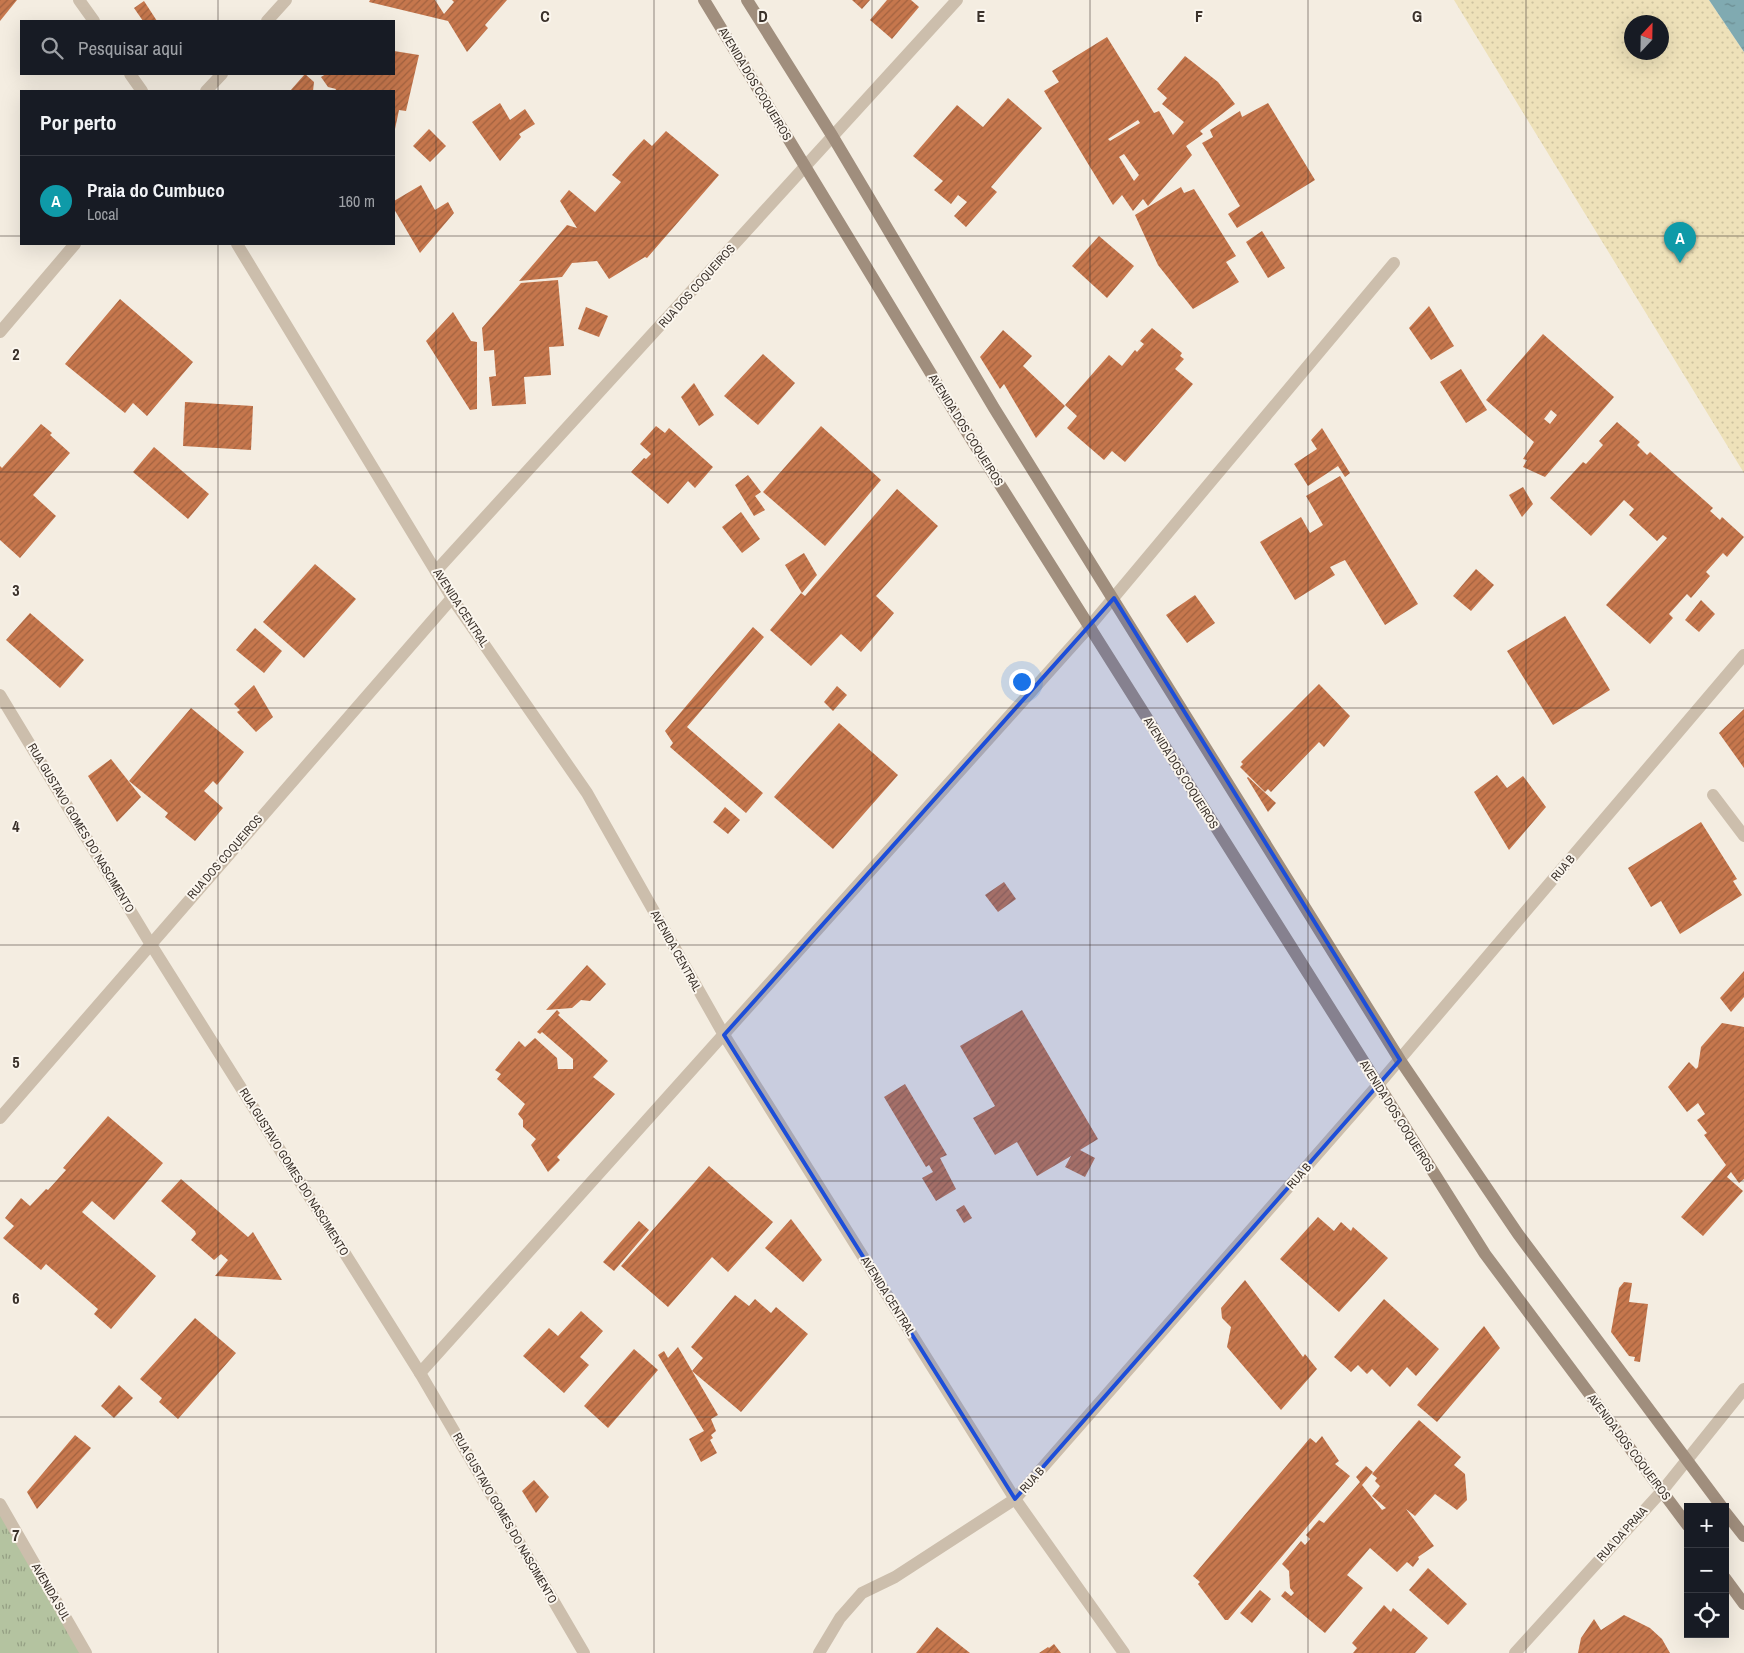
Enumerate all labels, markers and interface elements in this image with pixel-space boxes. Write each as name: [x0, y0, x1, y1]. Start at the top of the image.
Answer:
text: C: [540, 5, 550, 27]
text: D: [758, 5, 768, 27]
text: E: [977, 5, 986, 27]
text: F: [1195, 5, 1203, 27]
text: G: [1412, 5, 1422, 27]
north arrow: [1624, 15, 1669, 60]
search box: [20, 20, 395, 75]
street label: AVENIDA DOS COQUEIROS: [714, 24, 795, 144]
icon: search: [38, 34, 66, 62]
text: Pesquisar aqui: [78, 35, 183, 61]
text: Por perto: [40, 108, 117, 137]
text: Praia do Cumbuco: [87, 177, 225, 203]
text: A: [51, 190, 61, 212]
text: 160 m: [339, 190, 375, 212]
text: Local: [87, 203, 118, 225]
pin: A: [1664, 222, 1696, 263]
street label: RUA DOS COQUEIROS: [655, 241, 739, 331]
text: 2: [12, 343, 20, 365]
street label: AVENIDA DOS COQUEIROS: [925, 370, 1007, 489]
street label: AVENIDA CENTRAL: [429, 565, 493, 651]
text: 3: [12, 579, 20, 601]
your location: [1009, 669, 1035, 695]
street label: AVENIDA DOS COQUEIROS: [1140, 713, 1222, 832]
street label: RUA GUSTAVO GOMES DO NASCIMENTO: [24, 740, 138, 916]
street label: RUA DOS COQUEIROS: [184, 811, 266, 903]
text: 4: [12, 815, 20, 837]
street label: RUA B: [1547, 851, 1579, 884]
street label: AVENIDA CENTRAL: [647, 907, 705, 995]
text: 5: [12, 1051, 20, 1073]
street label: AVENIDA DOS COQUEIROS: [1356, 1056, 1438, 1175]
street label: RUA GUSTAVO GOMES DO NASCIMENTO: [236, 1085, 353, 1259]
street label: RUA B: [1283, 1159, 1315, 1192]
street label: AVENIDA CENTRAL: [857, 1252, 919, 1339]
text: 6: [12, 1287, 20, 1309]
street label: AVENIDA DOS COQUEIROS: [1583, 1390, 1674, 1504]
street label: RUA GUSTAVO GOMES DO NASCIMENTO: [449, 1430, 561, 1607]
street label: RUA B: [1016, 1463, 1048, 1496]
street label: RUA DA PRAIA: [1593, 1503, 1651, 1565]
map controls: [1684, 1503, 1729, 1638]
button: +: [1684, 1503, 1729, 1548]
text: 7: [12, 1524, 20, 1546]
button: −: [1684, 1548, 1729, 1593]
street label: AVENIDA SUL: [28, 1559, 74, 1624]
button: locate: [1684, 1593, 1729, 1638]

